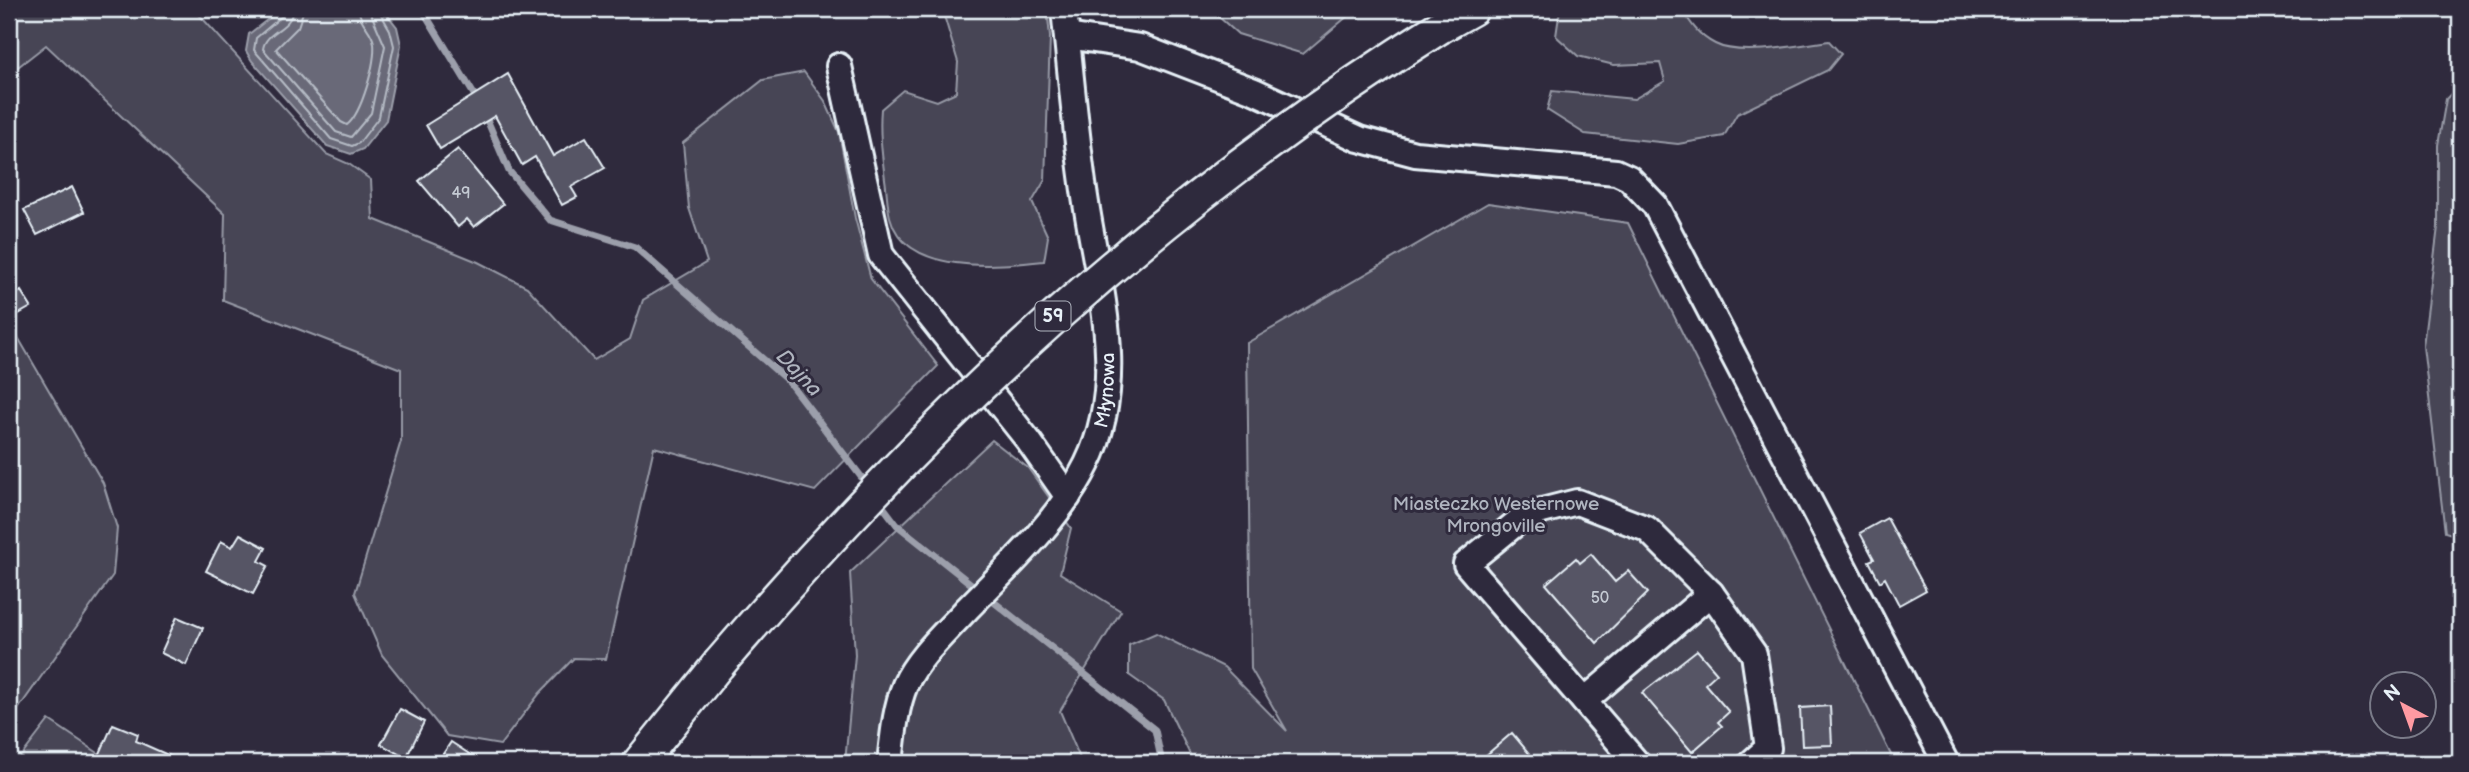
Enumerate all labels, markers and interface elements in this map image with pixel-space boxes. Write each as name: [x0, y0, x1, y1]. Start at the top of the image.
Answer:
house number: 49: [451, 184, 471, 203]
road number: 59: [1036, 302, 1070, 330]
water label: Dajna: [771, 344, 827, 402]
street label: Młynowa: [1090, 352, 1120, 430]
park label: Miasteczko Westernowe Mrongoville: [1393, 493, 1599, 538]
house number: 50: [1591, 589, 1609, 608]
north arrow: [2368, 670, 2438, 740]
text: N: [2380, 680, 2406, 707]

